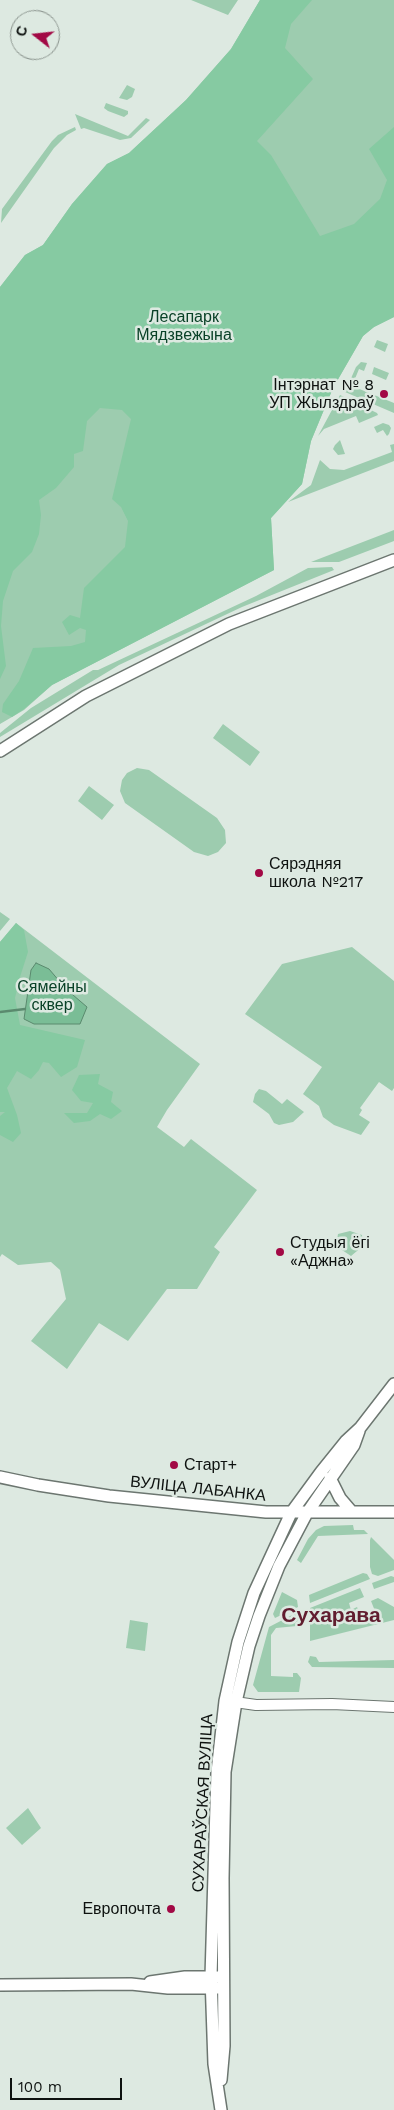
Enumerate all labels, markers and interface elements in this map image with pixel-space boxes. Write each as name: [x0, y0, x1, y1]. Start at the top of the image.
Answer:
north arrow: [10, 10, 60, 60]
text: С: [12, 24, 31, 38]
park label: Лесапарк Мядзвежына: [136, 307, 232, 345]
place label: Інтэрнат № 8 УП Жылздраў: [269, 375, 374, 413]
marker: Інтэрнат № 8 УП Жылздраў: [378, 388, 390, 400]
place label: Сярэдняя школа №217: [269, 854, 363, 892]
marker: Сярэдняя школа №217: [253, 867, 265, 879]
park label: Сямейны сквер: [17, 977, 87, 1015]
place label: Студыя ёгі «Аджна»: [290, 1233, 370, 1271]
marker: Студыя ёгі «Аджна»: [274, 1246, 286, 1258]
place label: Старт+: [184, 1455, 237, 1475]
marker: Старт+: [168, 1459, 180, 1471]
street label: ВУЛІЦА ЛАБАНКА: [129, 1472, 267, 1506]
district label: Сухарава: [281, 1603, 381, 1629]
street label: СУХАРАЎСКАЯ ВУЛІЦА: [189, 1713, 217, 1893]
place label: Европочта: [82, 1899, 161, 1919]
marker: Европочта: [165, 1903, 177, 1915]
scale bar: [12, 2068, 125, 2100]
text: 100 m: [18, 2078, 62, 2096]

